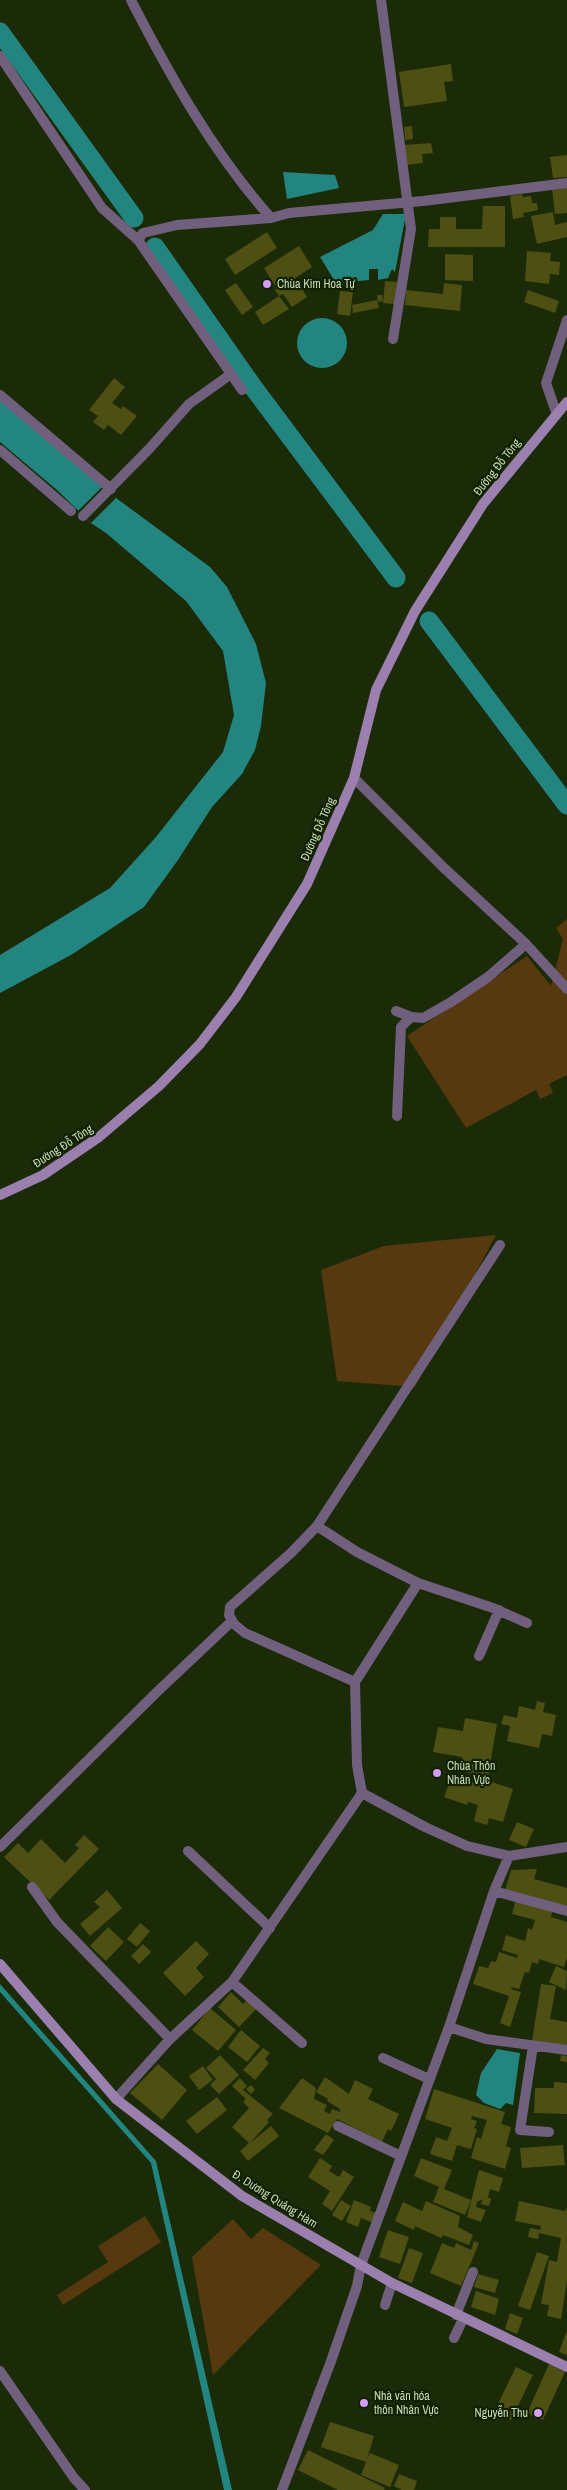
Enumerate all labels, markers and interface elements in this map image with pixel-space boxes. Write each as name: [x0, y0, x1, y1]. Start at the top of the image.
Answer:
place label: Chùa Kim Hoa Tự: [277, 276, 355, 292]
marker: Chùa Kim Hoa Tự: [261, 278, 273, 290]
street label: Đường Đỗ Tông: [470, 435, 525, 499]
street label: Đường Đỗ Tông: [297, 794, 339, 863]
street label: Đường Đỗ Tông: [30, 1120, 96, 1171]
place label: Chùa Thôn Nhân Vực: [447, 1758, 496, 1788]
marker: Chùa Thôn Nhân Vực: [431, 1767, 443, 1779]
street label: Đ. Dương Quảng Hàm: [229, 2166, 321, 2232]
place label: Nhà văn hóa thôn Nhân Vực: [374, 2388, 439, 2418]
marker: Nhà văn hóa thôn Nhân Vực: [358, 2397, 370, 2409]
place label: Nguyễn Thu: [475, 2405, 528, 2421]
marker: Nguyễn Thu: [532, 2407, 544, 2419]

